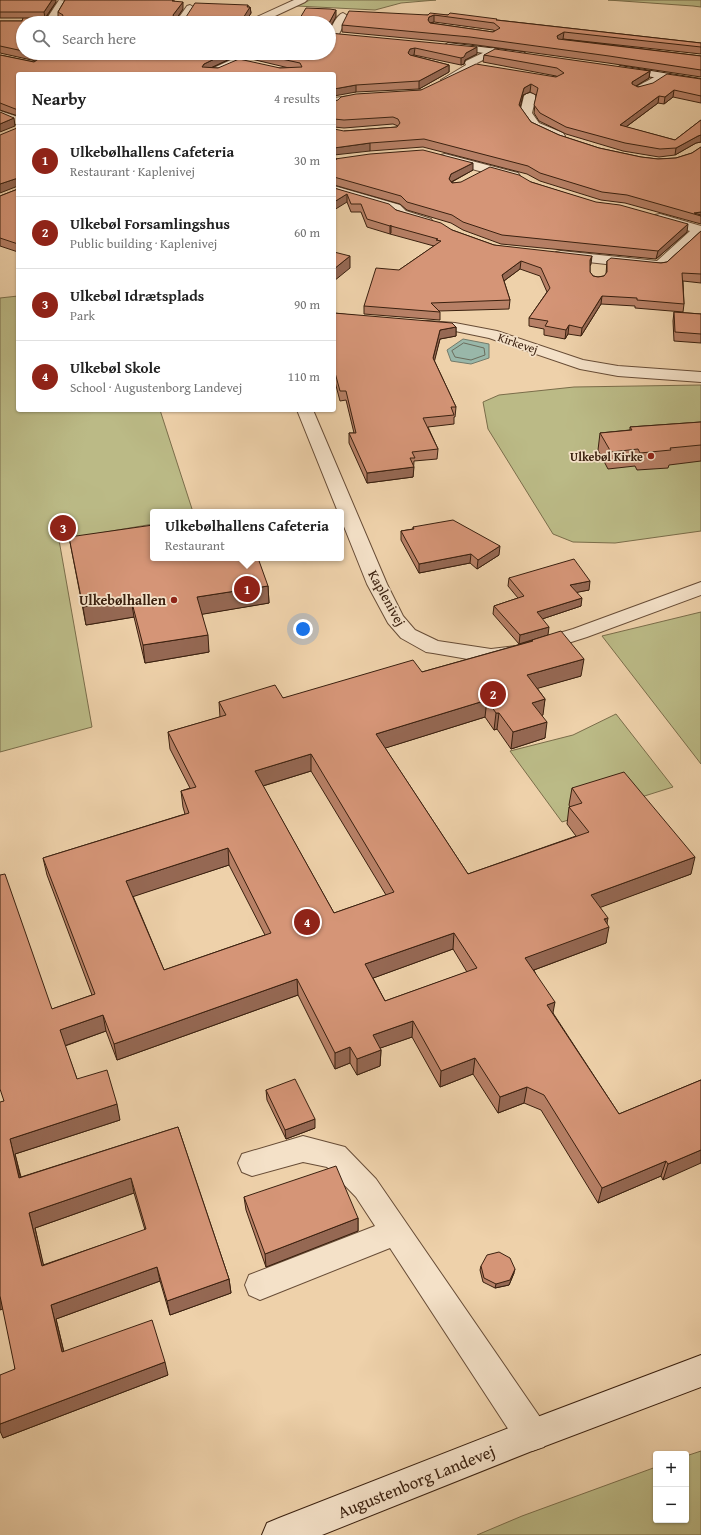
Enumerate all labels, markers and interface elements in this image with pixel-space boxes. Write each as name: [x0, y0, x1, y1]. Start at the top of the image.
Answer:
search box: [16, 16, 336, 60]
icon: search: [30, 27, 52, 49]
text: Search here: [62, 28, 136, 49]
text: Nearby: [32, 86, 86, 111]
text: 4 results: [274, 89, 320, 108]
text: Ulkebølhallens Cafeteria: [70, 141, 234, 162]
text: 1: [42, 151, 48, 170]
text: 30 m: [294, 151, 320, 170]
text: Restaurant · Kaplenivej: [70, 162, 195, 181]
text: Ulkebøl Forsamlingshus: [70, 213, 230, 234]
text: 2: [42, 223, 48, 242]
text: 60 m: [294, 223, 320, 242]
text: Public building · Kaplenivej: [70, 234, 217, 253]
text: Ulkebøl Idrætsplads: [70, 285, 204, 306]
text: 3: [42, 295, 48, 314]
text: 90 m: [294, 295, 320, 314]
text: Park: [70, 306, 95, 325]
street label: Kirkevej: [496, 328, 540, 358]
text: Ulkebøl Skole: [70, 357, 161, 378]
text: 4: [42, 367, 48, 386]
text: 110 m: [288, 367, 320, 386]
text: School · Augustenborg Landevej: [70, 378, 242, 397]
place label: Ulkebøl Kirke: [570, 448, 643, 465]
marker: Ulkebøl Kirke: [646, 451, 656, 461]
popup: [150, 509, 344, 561]
pin: 3: [50, 513, 76, 543]
text: Ulkebølhallens Cafeteria: [165, 515, 329, 536]
text: Restaurant: [165, 536, 225, 555]
street label: Kaplenivej: [363, 566, 411, 630]
pin: 1: [234, 574, 260, 604]
place label: Ulkebølhallen: [79, 590, 167, 610]
marker: Ulkebølhallen: [169, 595, 179, 605]
your location: [293, 619, 313, 639]
pin: 2: [480, 679, 506, 709]
pin: 4: [294, 907, 320, 937]
street label: Augustenborg Landevej: [334, 1438, 498, 1524]
map controls: [653, 1451, 689, 1523]
button: +: [653, 1451, 689, 1487]
button: −: [653, 1487, 689, 1523]

